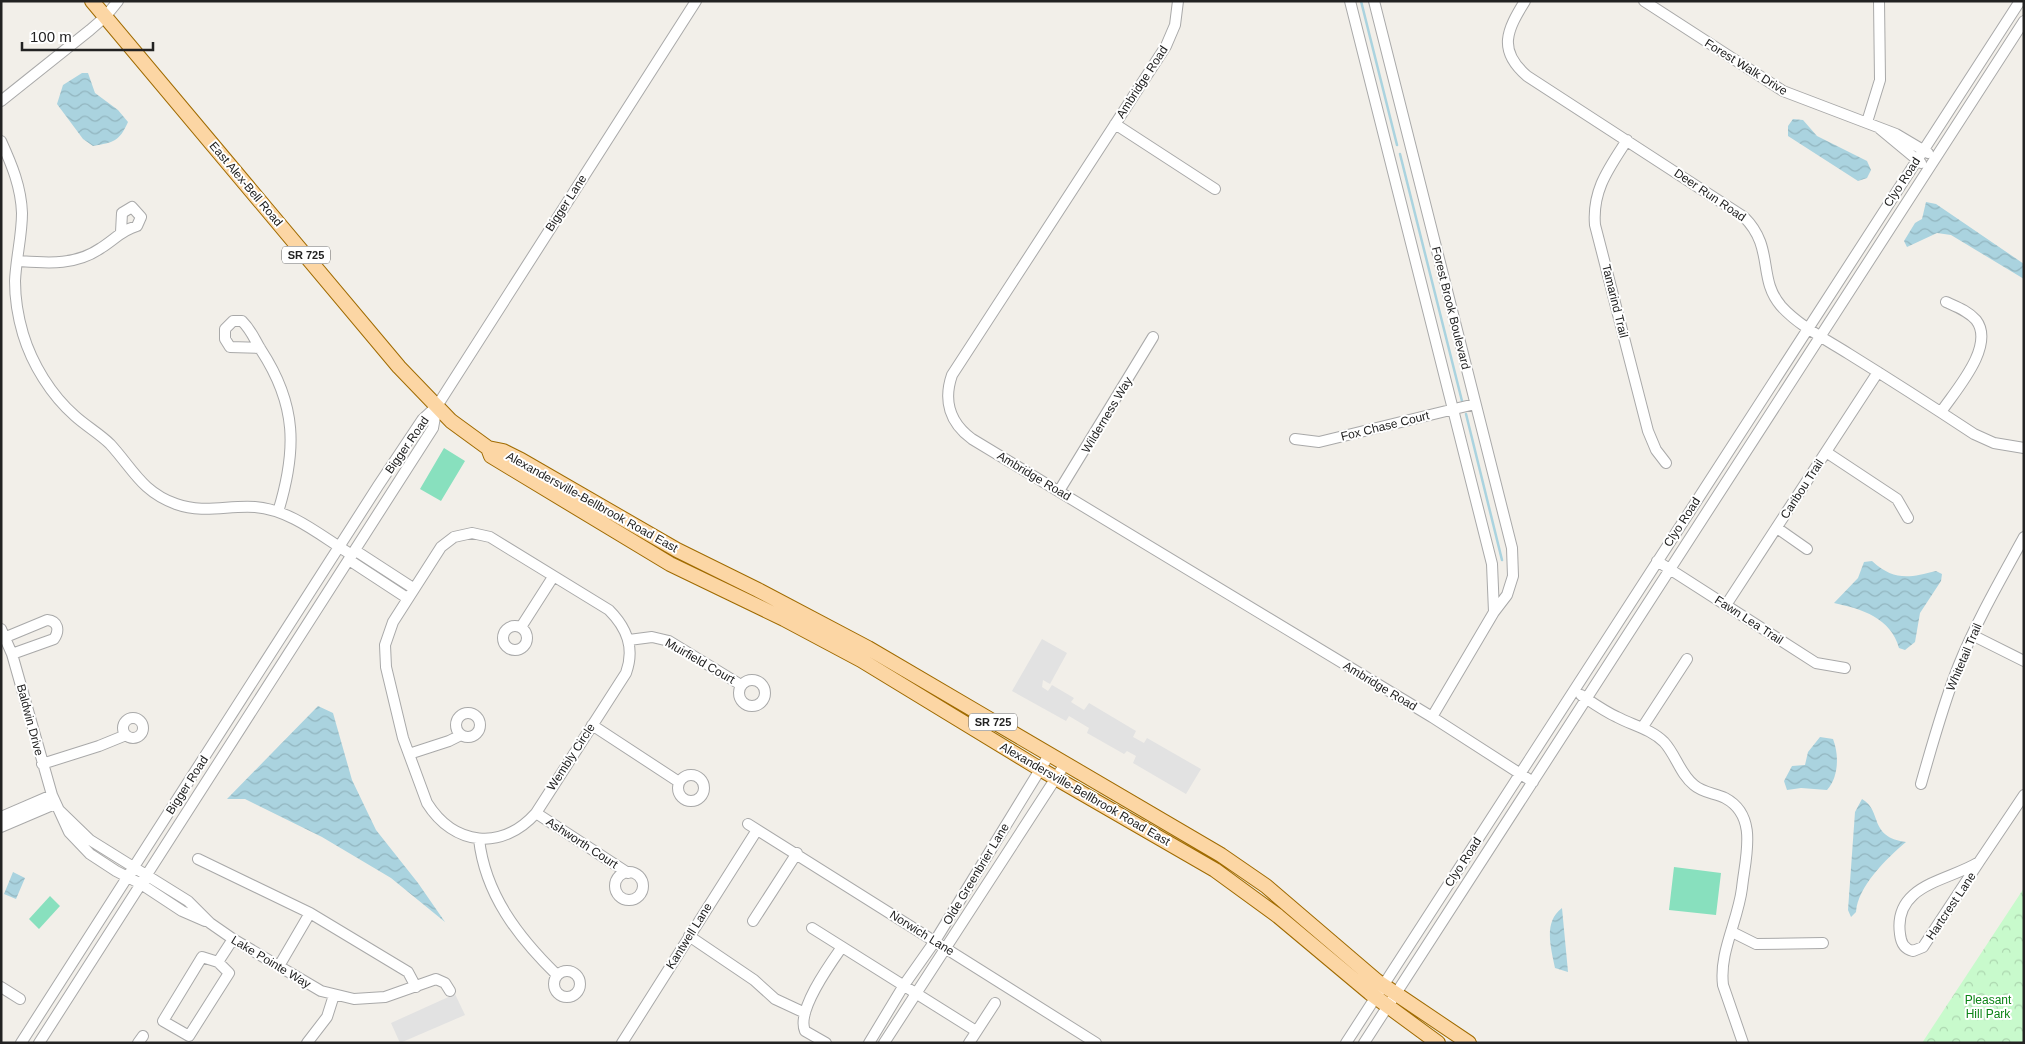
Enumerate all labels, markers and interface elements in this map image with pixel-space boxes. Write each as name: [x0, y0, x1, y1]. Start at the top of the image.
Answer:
scale bar: [22, 20, 154, 52]
text: 100 m: [30, 28, 72, 45]
street label: Forest Walk Drive: [1702, 36, 1790, 98]
street label: Ambridge Road: [1113, 43, 1171, 121]
street label: East Alex-Bell Road: [207, 139, 285, 229]
street label: Clyo Road: [1881, 155, 1923, 209]
street label: Deer Run Road: [1672, 166, 1748, 224]
street label: Bigger Lane: [543, 172, 590, 234]
street label: Forest Brook Boulevard: [1429, 245, 1473, 371]
road number: SR 725: [282, 246, 330, 264]
street label: Tamarind Trail: [1599, 263, 1631, 339]
street label: Wilderness Way: [1079, 374, 1135, 456]
street label: Fox Chase Court: [1339, 408, 1431, 444]
street label: Bigger Road: [382, 414, 432, 476]
street label: Alexandersville-Bellbrook Road East: [504, 449, 681, 555]
street label: Ambridge Road: [995, 449, 1073, 503]
street label: Caribou Trail: [1778, 457, 1826, 521]
street label: Clyo Road: [1661, 495, 1703, 549]
street label: Fawn Lea Trail: [1712, 593, 1786, 647]
street label: Whitetail Trail: [1943, 621, 1985, 693]
street label: Muirfield Court: [663, 635, 738, 687]
street label: Ambridge Road: [1341, 659, 1419, 713]
street label: Baldwin Drive: [14, 683, 46, 758]
road number: SR 725: [969, 714, 1017, 730]
street label: Wembly Circle: [544, 721, 598, 793]
street label: Alexandersville-Bellbrook Road East: [997, 739, 1173, 849]
street label: Bigger Road: [163, 753, 211, 817]
street label: Ashworth Court: [544, 815, 621, 872]
street label: Olde Greenbrier Lane: [940, 820, 1012, 927]
street label: Clyo Road: [1442, 835, 1484, 889]
street label: Hartcrest Lane: [1923, 869, 1979, 943]
street label: Kantwell Lane: [663, 900, 715, 972]
street label: Norwich Lane: [887, 908, 957, 959]
street label: Lake Pointe Way: [229, 933, 313, 991]
park label: Pleasant Hill Park: [1965, 993, 2012, 1021]

